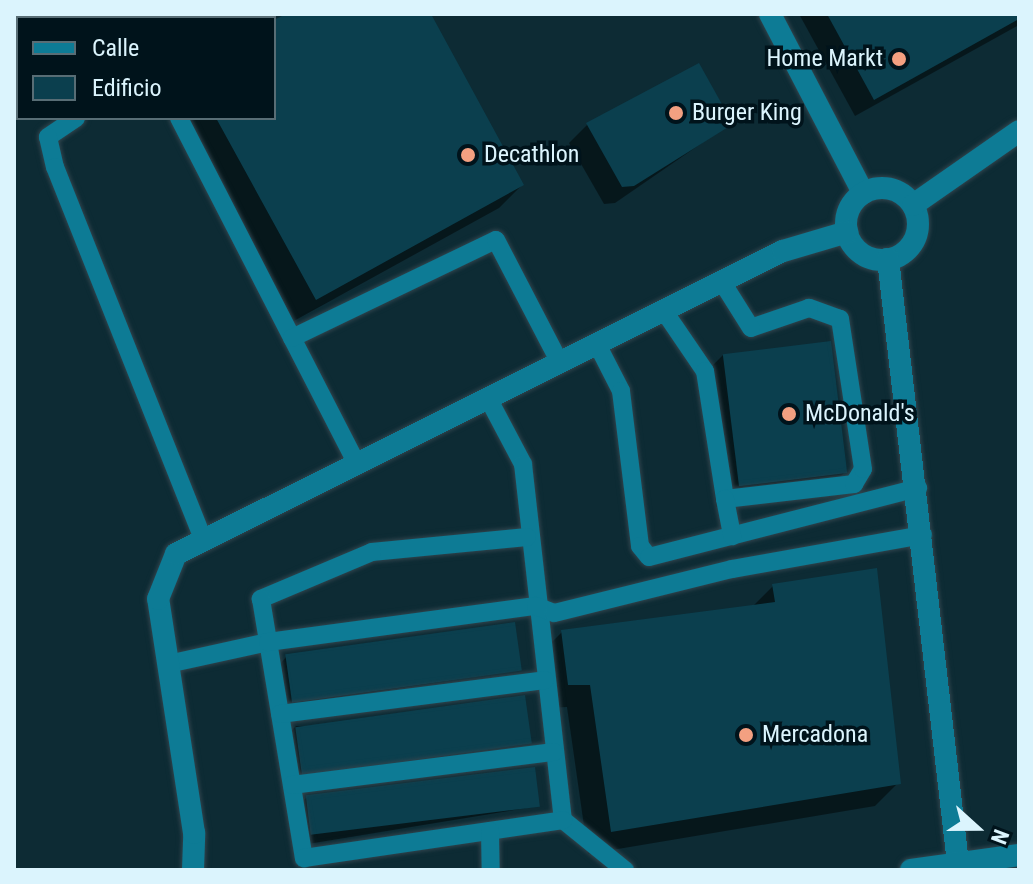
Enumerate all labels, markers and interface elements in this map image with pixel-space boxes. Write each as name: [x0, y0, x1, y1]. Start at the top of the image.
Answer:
legend: [16, 16, 276, 120]
text: Calle: [92, 34, 139, 62]
place label: Home Markt: [766, 45, 883, 73]
marker: Home Markt: [890, 50, 908, 68]
text: Edificio: [92, 74, 162, 102]
place label: Burger King: [692, 99, 802, 127]
marker: Burger King: [667, 104, 685, 122]
place label: Decathlon: [484, 141, 579, 169]
marker: Decathlon: [459, 146, 477, 164]
place label: McDonald's: [805, 400, 915, 428]
marker: McDonald's: [780, 405, 798, 423]
place label: Mercadona: [762, 721, 868, 749]
marker: Mercadona: [737, 726, 755, 744]
north arrow: [937, 788, 1017, 868]
text: N: [986, 826, 1014, 848]

